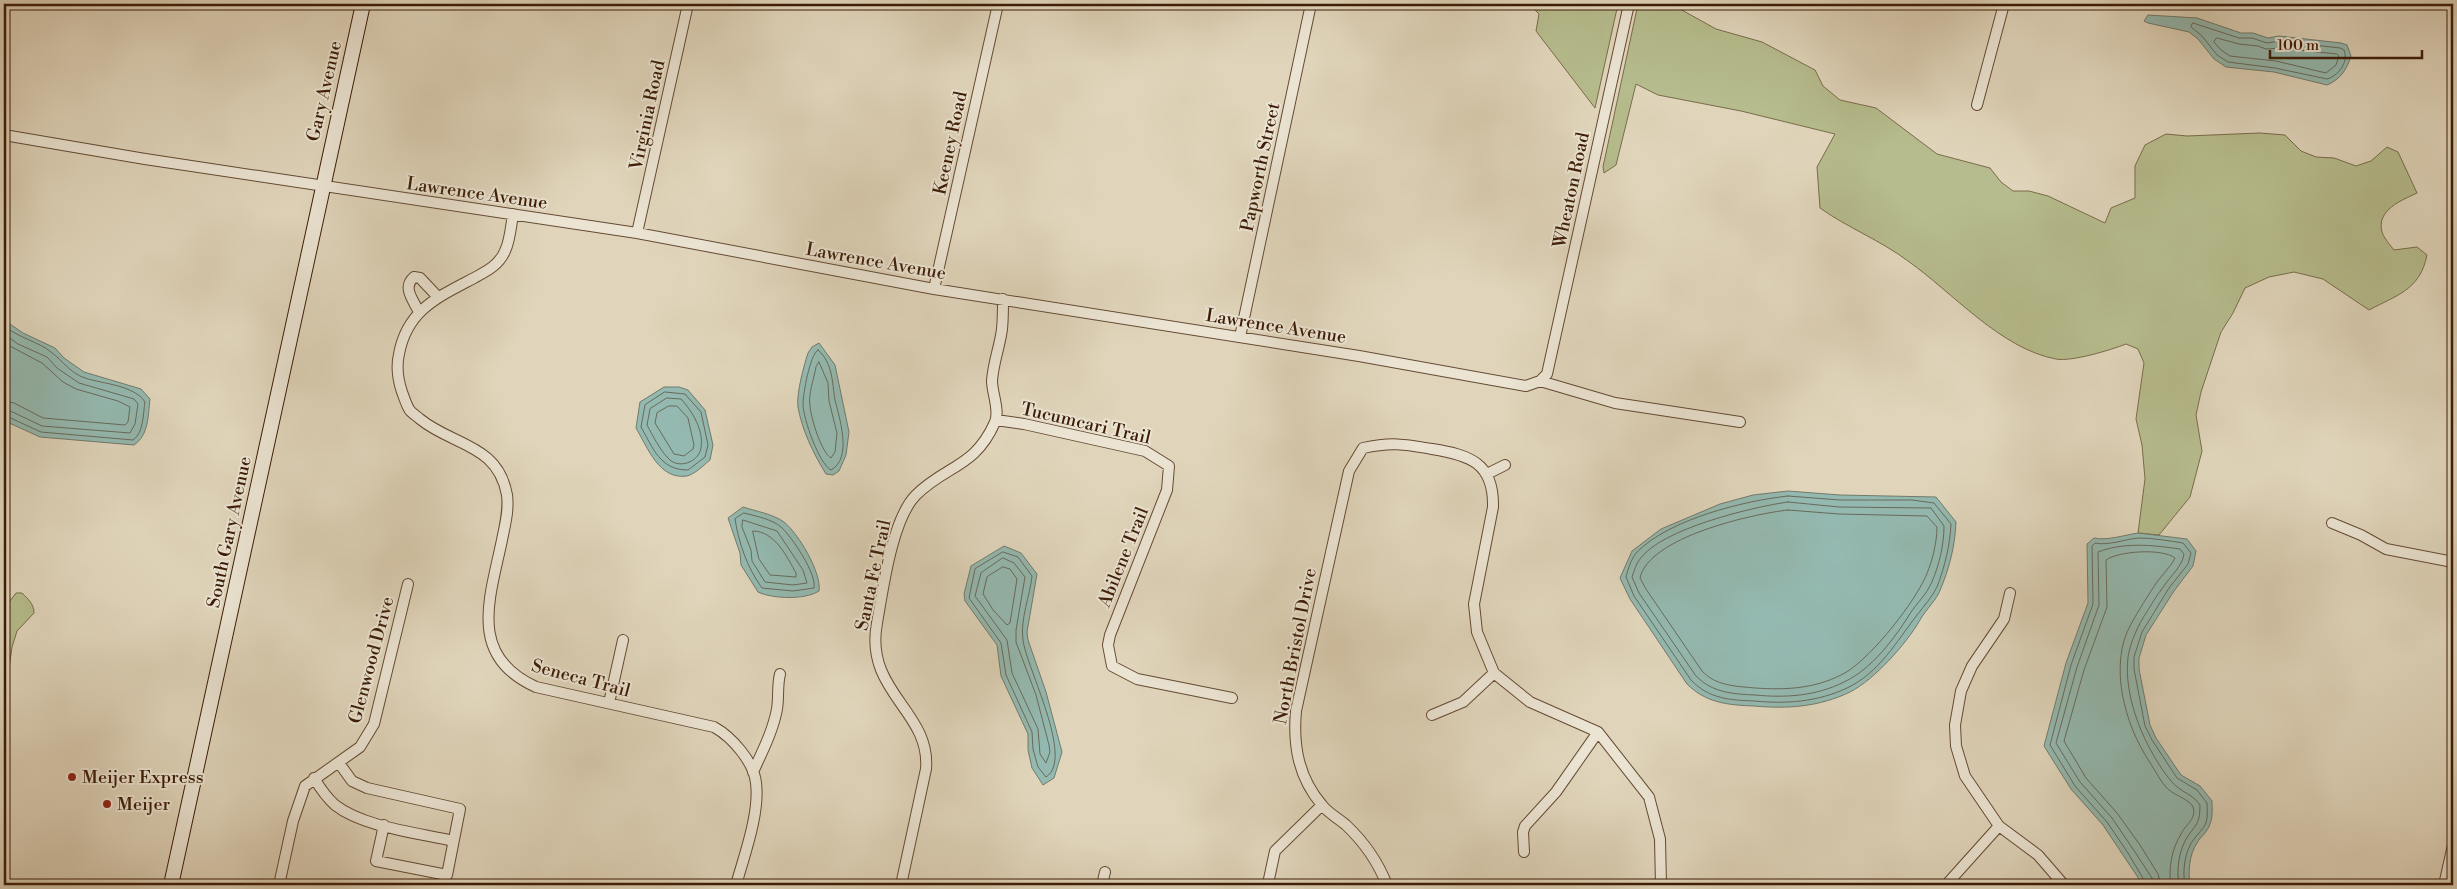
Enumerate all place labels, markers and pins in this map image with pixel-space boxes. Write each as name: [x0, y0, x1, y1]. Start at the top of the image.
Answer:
place label: Meijer Express: [82, 766, 204, 789]
marker: Meijer Express: [66, 771, 78, 783]
place label: Meijer: [117, 793, 171, 816]
marker: Meijer: [101, 798, 113, 810]

